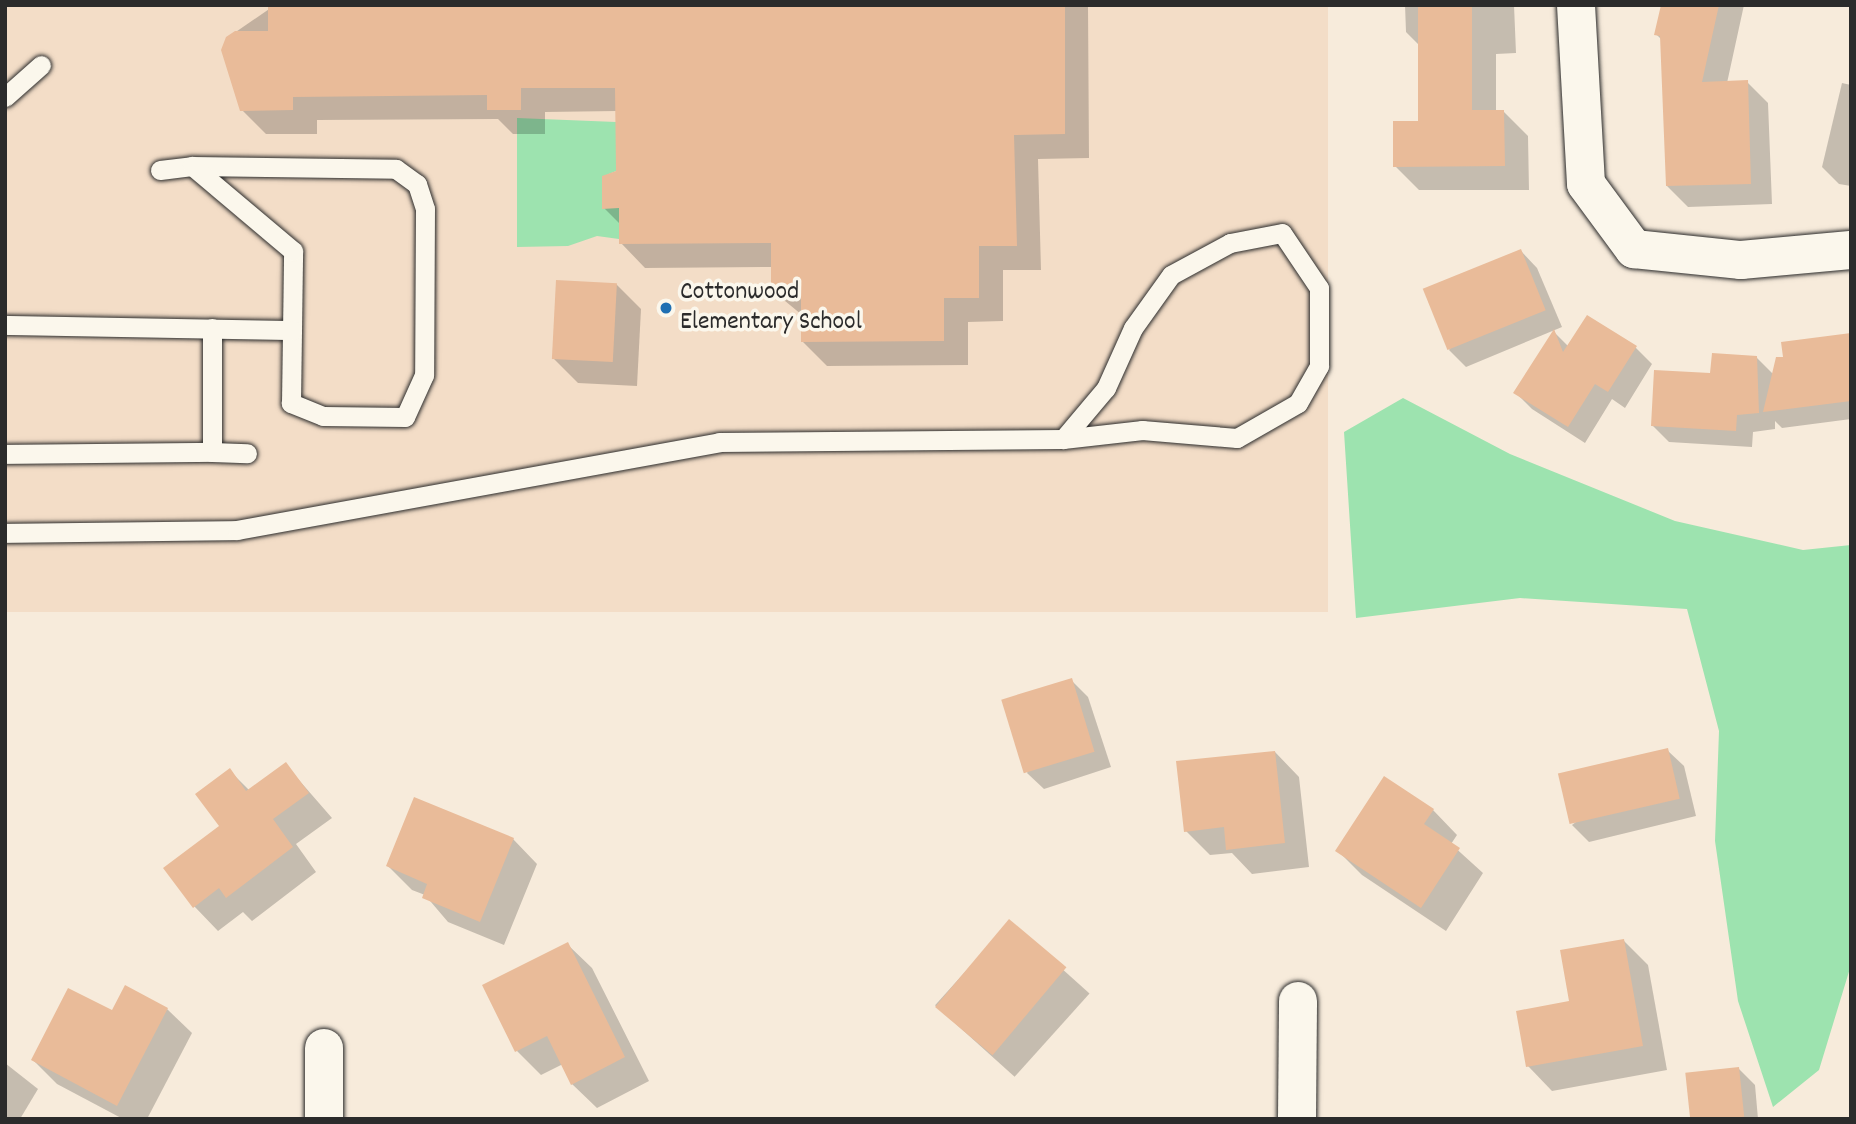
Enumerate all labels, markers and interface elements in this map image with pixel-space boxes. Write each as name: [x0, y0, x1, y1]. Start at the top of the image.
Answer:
place label: Cottonwood Elementary School: [680, 277, 862, 338]
marker: Cottonwood Elementary School: [658, 300, 674, 316]

